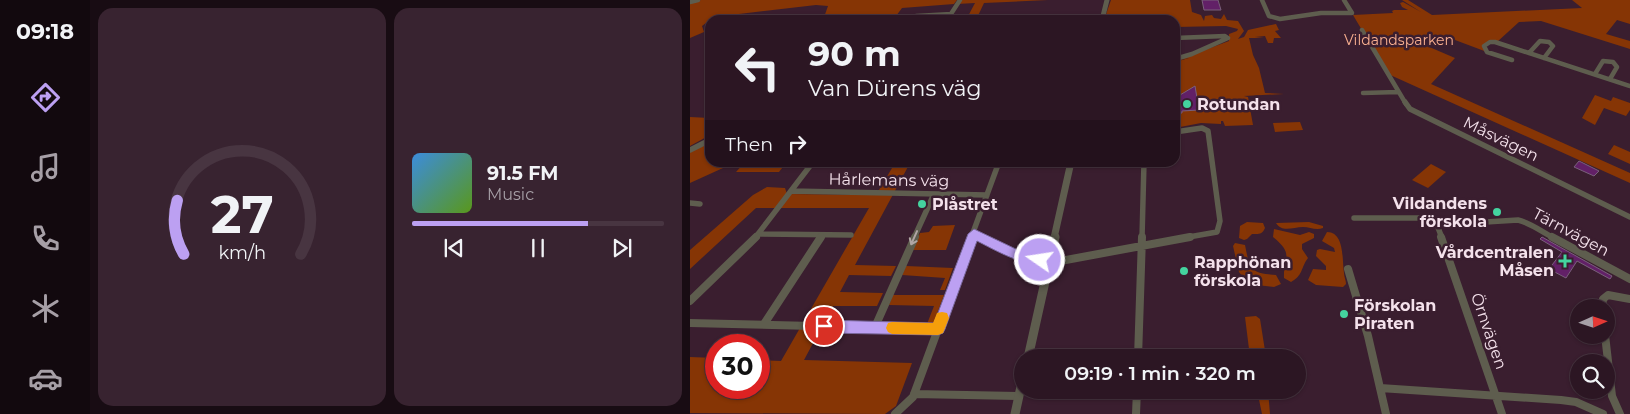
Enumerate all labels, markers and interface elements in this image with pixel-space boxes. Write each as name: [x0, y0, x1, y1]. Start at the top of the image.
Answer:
text: 09:18: [16, 18, 74, 45]
park label: Vildandsparken: [1344, 31, 1454, 49]
text: 90 m: [808, 32, 901, 75]
icon: left: [725, 35, 790, 100]
text: Van Dürens väg: [808, 75, 981, 102]
icon: directions: [28, 80, 63, 115]
place label: Rotundan: [1197, 95, 1280, 114]
marker: Rotundan: [1181, 98, 1193, 110]
street label: Måsvägen: [1460, 113, 1542, 165]
icon: right: [783, 130, 811, 158]
text: Then: [725, 133, 773, 156]
icon: music: [28, 150, 63, 185]
text: 91.5 FM: [487, 162, 558, 185]
street label: Hårlemans väg: [828, 169, 950, 191]
text: 27: [211, 183, 273, 246]
text: Music: [487, 185, 534, 204]
place label: Vildandens förskola: [1392, 194, 1487, 231]
place label: Plåstret: [932, 195, 998, 214]
marker: Plåstret: [916, 198, 928, 210]
street label: Tärnvägen: [1529, 204, 1613, 260]
marker: Vildandens förskola: [1491, 206, 1503, 218]
icon: phone: [28, 221, 63, 256]
one-way arrow: [908, 231, 918, 246]
position arrow: [1013, 233, 1065, 285]
icon: previous: [440, 234, 468, 262]
icon: pause: [524, 234, 552, 262]
icon: next: [608, 234, 636, 262]
text: km/h: [218, 242, 266, 263]
place label: Vårdcentralen Måsen: [1435, 243, 1554, 280]
place label: Rapphönan förskola: [1194, 253, 1291, 290]
marker: Vårdcentralen Måsen: [1558, 254, 1572, 268]
marker: Rapphönan förskola: [1178, 265, 1190, 277]
street label: Örnvägen: [1467, 290, 1512, 372]
icon: climate: [28, 291, 63, 326]
place label: Förskolan Piraten: [1354, 296, 1436, 333]
north arrow: [1570, 299, 1615, 344]
map controls: [1570, 299, 1615, 399]
pin: [803, 305, 845, 347]
marker: Förskolan Piraten: [1338, 308, 1350, 320]
icon: arrive: [810, 312, 838, 340]
speed limit sign: 30: [705, 334, 770, 399]
button: search: [1570, 354, 1615, 399]
icon: car: [28, 361, 63, 396]
text: 09:19 · 1 min · 320 m: [1064, 362, 1256, 385]

